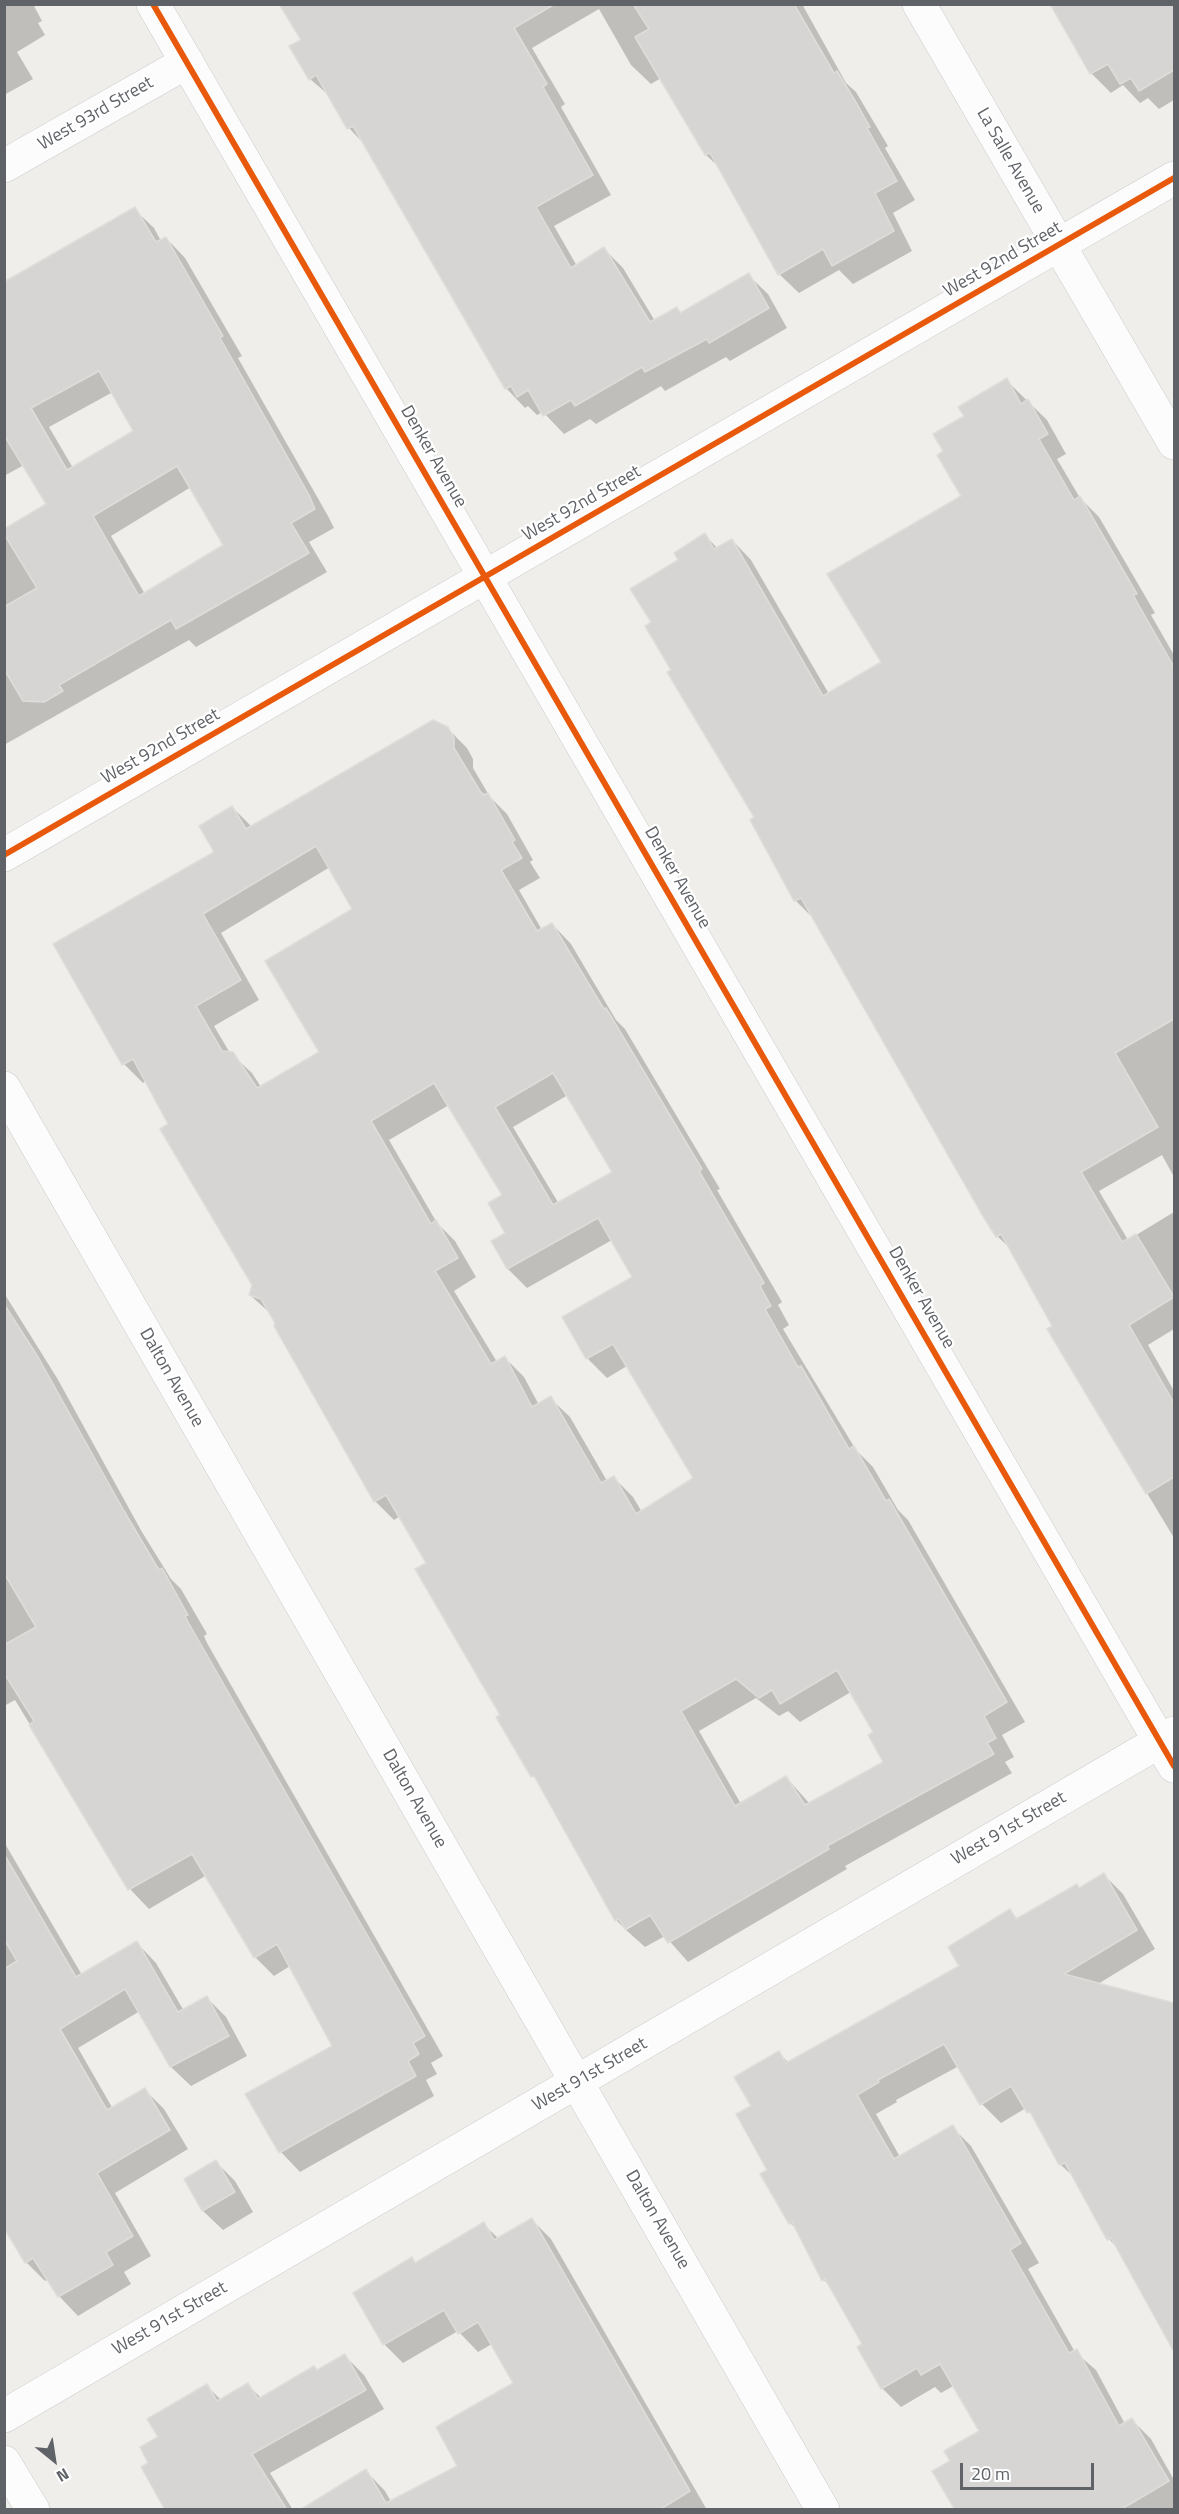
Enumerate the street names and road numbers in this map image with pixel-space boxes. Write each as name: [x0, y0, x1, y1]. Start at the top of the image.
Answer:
street label: West 93rd Street: [35, 72, 157, 156]
street label: La Salle Avenue: [971, 104, 1049, 218]
street label: West 92nd Street: [940, 217, 1066, 303]
street label: Denker Avenue: [395, 402, 471, 512]
street label: West 92nd Street: [519, 461, 645, 547]
street label: West 92nd Street: [98, 704, 224, 790]
street label: Denker Avenue: [639, 823, 715, 933]
street label: Denker Avenue: [883, 1243, 959, 1353]
street label: Dalton Avenue: [134, 1325, 208, 1431]
street label: Dalton Avenue: [377, 1746, 451, 1852]
street label: West 91st Street: [948, 1788, 1070, 1870]
street label: West 91st Street: [529, 2034, 651, 2116]
street label: Dalton Avenue: [620, 2167, 694, 2273]
street label: West 91st Street: [109, 2278, 231, 2360]

